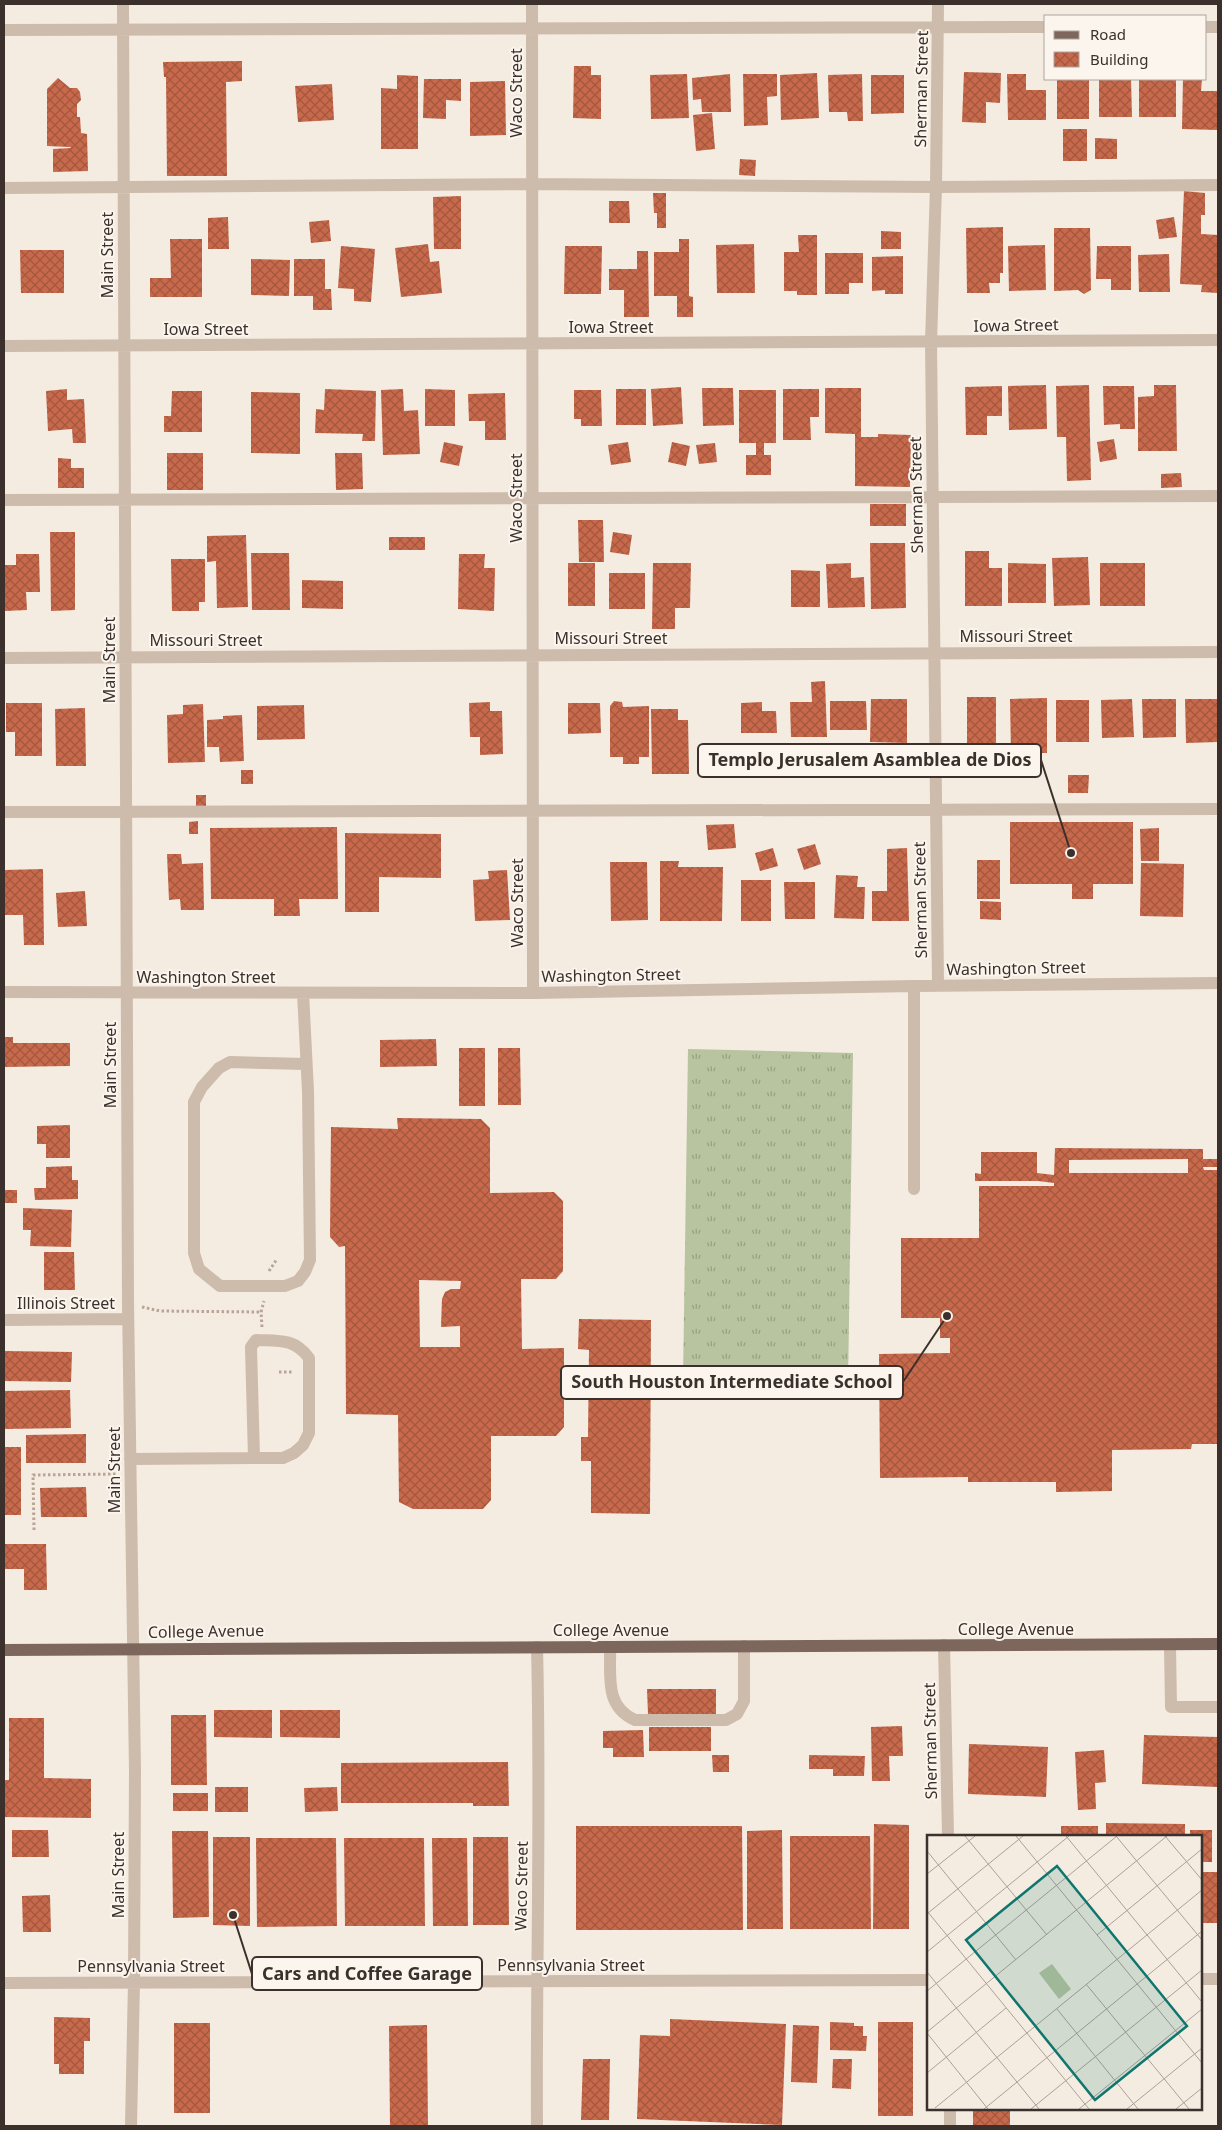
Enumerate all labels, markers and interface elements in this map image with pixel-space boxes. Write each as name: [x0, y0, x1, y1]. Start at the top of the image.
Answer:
legend: [1044, 15, 1207, 80]
text: Road: [1090, 24, 1126, 44]
street label: Sherman Street: [909, 30, 933, 148]
street label: Waco Street: [505, 48, 527, 138]
text: Building: [1090, 49, 1148, 69]
street label: Main Street: [96, 212, 118, 298]
street label: Iowa Street: [973, 313, 1059, 337]
street label: Iowa Street: [568, 316, 654, 338]
street label: Iowa Street: [163, 318, 249, 340]
street label: Sherman Street: [904, 436, 928, 554]
street label: Waco Street: [505, 453, 527, 543]
street label: Main Street: [98, 617, 120, 703]
street label: Missouri Street: [959, 625, 1073, 647]
street label: Missouri Street: [554, 627, 668, 649]
street label: Missouri Street: [149, 629, 263, 651]
callout: Templo Jerusalem Asamblea de Dios: [698, 744, 1041, 777]
text: Templo Jerusalem Asamblea de Dios: [708, 747, 1032, 771]
street label: Sherman Street: [908, 841, 932, 959]
street label: Waco Street: [506, 858, 528, 948]
street label: Washington Street: [946, 956, 1086, 980]
street label: Washington Street: [541, 963, 681, 987]
street label: Washington Street: [136, 966, 276, 988]
street label: Main Street: [99, 1022, 121, 1108]
street label: Illinois Street: [17, 1292, 115, 1314]
callout: South Houston Intermediate School: [561, 1366, 903, 1399]
text: South Houston Intermediate School: [571, 1369, 893, 1393]
street label: Main Street: [103, 1427, 125, 1513]
street label: College Avenue: [958, 1618, 1074, 1640]
street label: College Avenue: [148, 1619, 264, 1643]
street label: College Avenue: [553, 1619, 669, 1641]
street label: Sherman Street: [918, 1682, 942, 1800]
street label: Main Street: [107, 1832, 129, 1918]
inset map: [927, 1835, 1202, 2110]
street label: Waco Street: [509, 1841, 533, 1931]
street label: Pennsylvania Street: [497, 1954, 645, 1976]
street label: Pennsylvania Street: [77, 1955, 225, 1977]
callout: Cars and Coffee Garage: [252, 1957, 482, 1990]
text: Cars and Coffee Garage: [262, 1961, 472, 1985]

